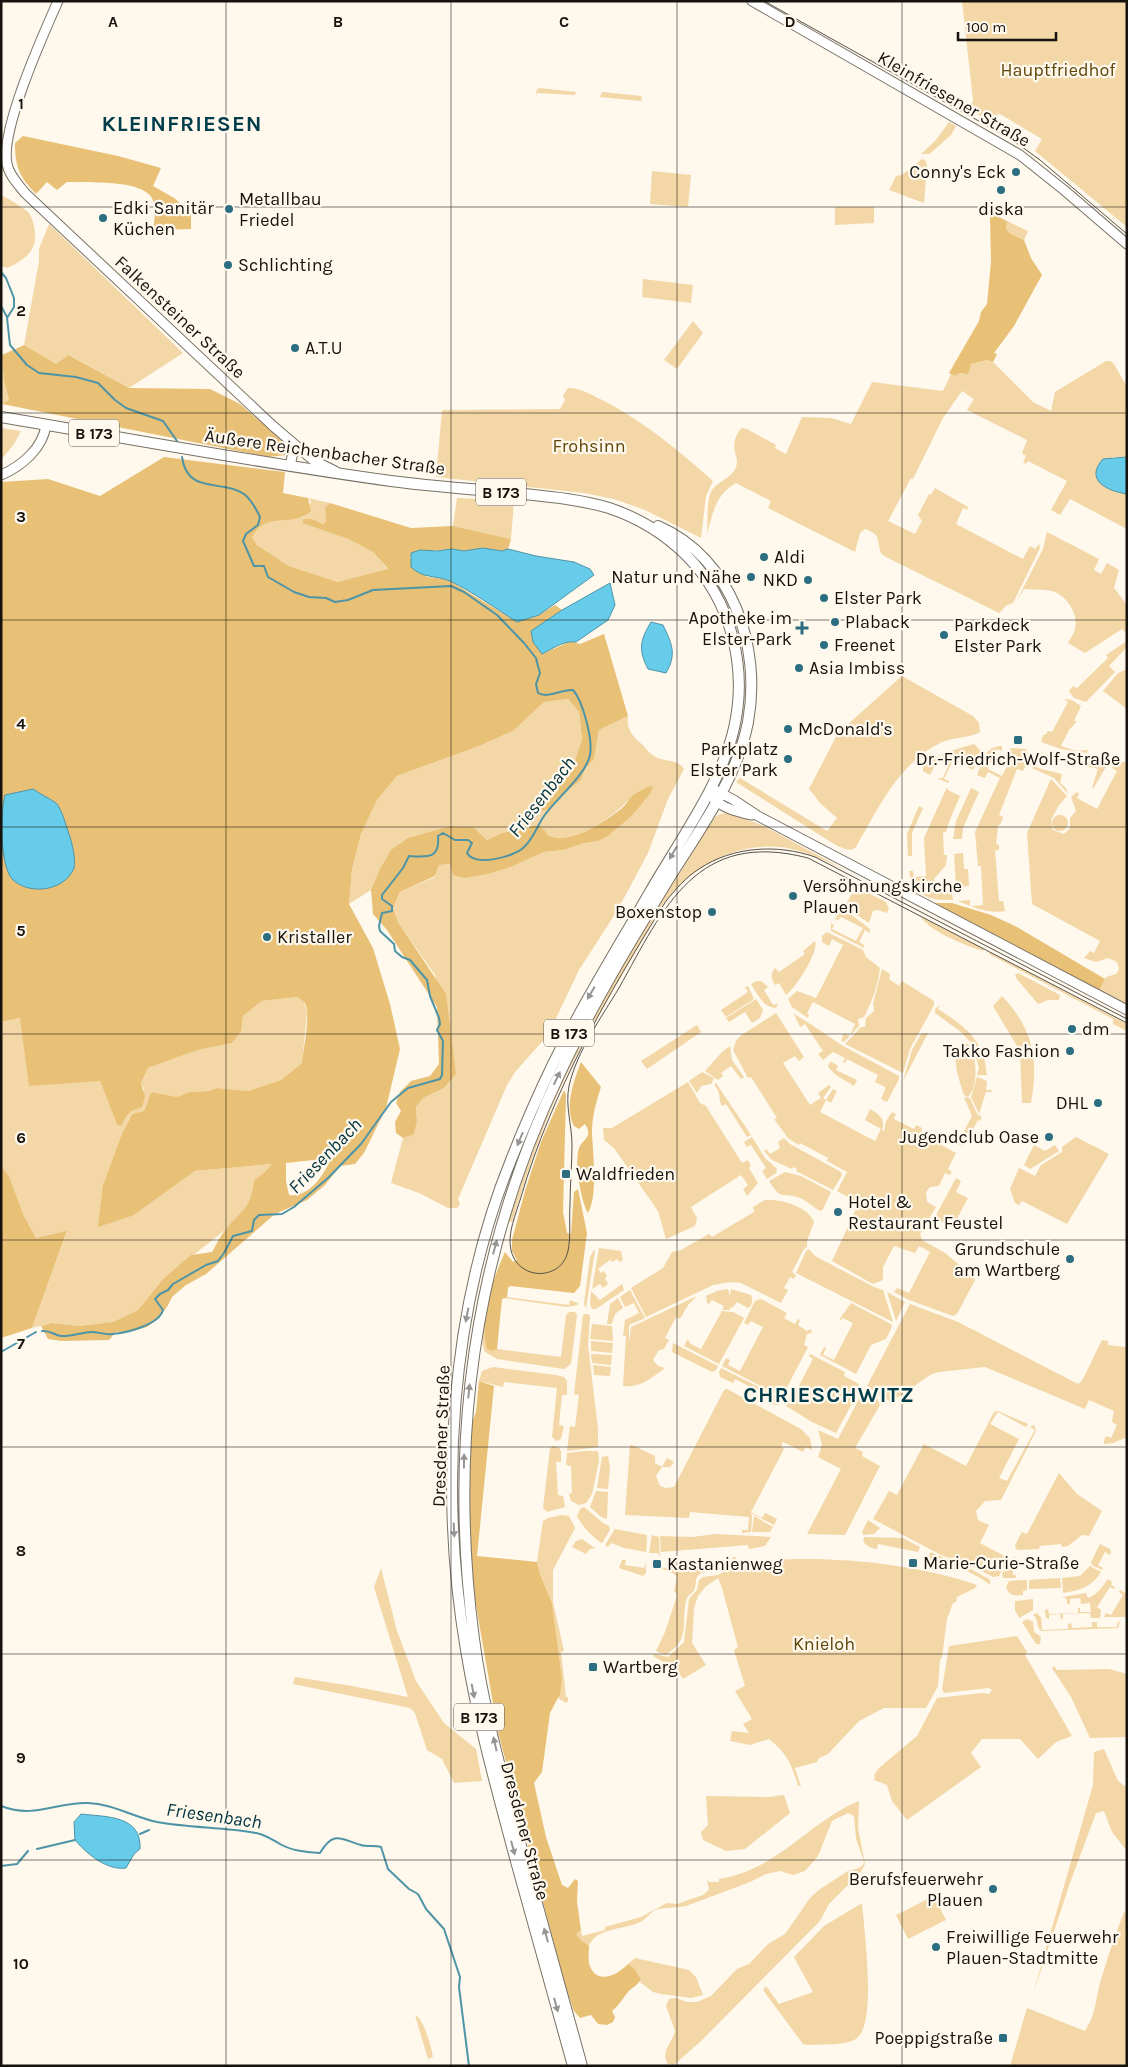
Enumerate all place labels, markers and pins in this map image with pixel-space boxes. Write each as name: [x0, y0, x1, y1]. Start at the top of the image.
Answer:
place label: Conny's Eck: [909, 161, 1006, 183]
marker: Conny's Eck: [1010, 166, 1022, 178]
marker: diska: [995, 184, 1007, 196]
place label: Metallbau Friedel: [239, 188, 322, 231]
place label: Edki Sanitär Küchen: [113, 197, 214, 240]
place label: diska: [978, 198, 1024, 220]
marker: Metallbau Friedel: [223, 203, 235, 215]
marker: Edki Sanitär Küchen: [97, 212, 109, 224]
place label: Schlichting: [238, 254, 333, 276]
marker: Schlichting: [222, 259, 234, 271]
place label: A.T.U: [305, 337, 343, 359]
marker: A.T.U: [289, 342, 301, 354]
place label: Aldi: [774, 546, 805, 568]
marker: Aldi: [758, 551, 770, 563]
place label: Natur und Nähe: [611, 566, 741, 588]
place label: NKD: [763, 569, 798, 591]
marker: Natur und Nähe: [745, 571, 757, 583]
marker: NKD: [802, 574, 814, 586]
place label: Elster Park: [834, 587, 922, 609]
marker: Elster Park: [818, 592, 830, 604]
place label: Apotheke im Elster-Park: [689, 607, 792, 650]
place label: Plaback: [845, 611, 910, 633]
place label: Parkdeck Elster Park: [954, 614, 1042, 657]
marker: Plaback: [829, 616, 841, 628]
marker: Apotheke im Elster-Park: [796, 622, 808, 634]
marker: Parkdeck Elster Park: [938, 629, 950, 641]
place label: Freenet: [834, 634, 896, 656]
marker: Freenet: [818, 639, 830, 651]
place label: Asia Imbiss: [809, 657, 905, 679]
marker: Asia Imbiss: [793, 662, 805, 674]
place label: McDonald's: [798, 718, 893, 740]
marker: McDonald's: [782, 723, 794, 735]
marker: Dr.-Friedrich-Wolf-Straße: [1012, 734, 1024, 746]
place label: Parkplatz Elster Park: [690, 738, 778, 781]
place label: Dr.-Friedrich-Wolf-Straße: [916, 748, 1120, 770]
marker: Parkplatz Elster Park: [782, 753, 794, 765]
place label: Versöhnungskirche Plauen: [803, 875, 962, 918]
marker: Versöhnungskirche Plauen: [787, 890, 799, 902]
place label: Boxenstop: [615, 901, 702, 923]
marker: Boxenstop: [706, 906, 718, 918]
place label: Kristaller: [277, 926, 352, 948]
marker: Kristaller: [261, 931, 273, 943]
place label: dm: [1082, 1018, 1110, 1040]
marker: dm: [1066, 1023, 1078, 1035]
place label: Takko Fashion: [943, 1040, 1060, 1062]
marker: Takko Fashion: [1064, 1045, 1076, 1057]
place label: DHL: [1056, 1092, 1089, 1114]
marker: DHL: [1092, 1097, 1104, 1109]
place label: Jugendclub Oase: [900, 1126, 1039, 1148]
marker: Jugendclub Oase: [1043, 1131, 1055, 1143]
place label: Waldfrieden: [576, 1163, 675, 1185]
marker: Waldfrieden: [560, 1168, 572, 1180]
place label: Hotel & Restaurant Feustel: [848, 1191, 1003, 1234]
marker: Hotel & Restaurant Feustel: [832, 1206, 844, 1218]
place label: Grundschule am Wartberg: [954, 1238, 1060, 1281]
marker: Grundschule am Wartberg: [1064, 1253, 1076, 1265]
place label: Marie-Curie-Straße: [923, 1552, 1079, 1574]
place label: Kastanienweg: [667, 1553, 783, 1575]
marker: Marie-Curie-Straße: [907, 1557, 919, 1569]
marker: Kastanienweg: [651, 1558, 663, 1570]
place label: Wartberg: [603, 1656, 678, 1678]
marker: Wartberg: [587, 1661, 599, 1673]
place label: Berufsfeuerwehr Plauen: [849, 1868, 983, 1911]
marker: Berufsfeuerwehr Plauen: [987, 1883, 999, 1895]
place label: Freiwillige Feuerwehr Plauen-Stadtmitte: [946, 1926, 1119, 1969]
marker: Freiwillige Feuerwehr Plauen-Stadtmitte: [930, 1941, 942, 1953]
place label: Poeppigstraße: [874, 2027, 993, 2049]
marker: Poeppigstraße: [997, 2032, 1009, 2044]

